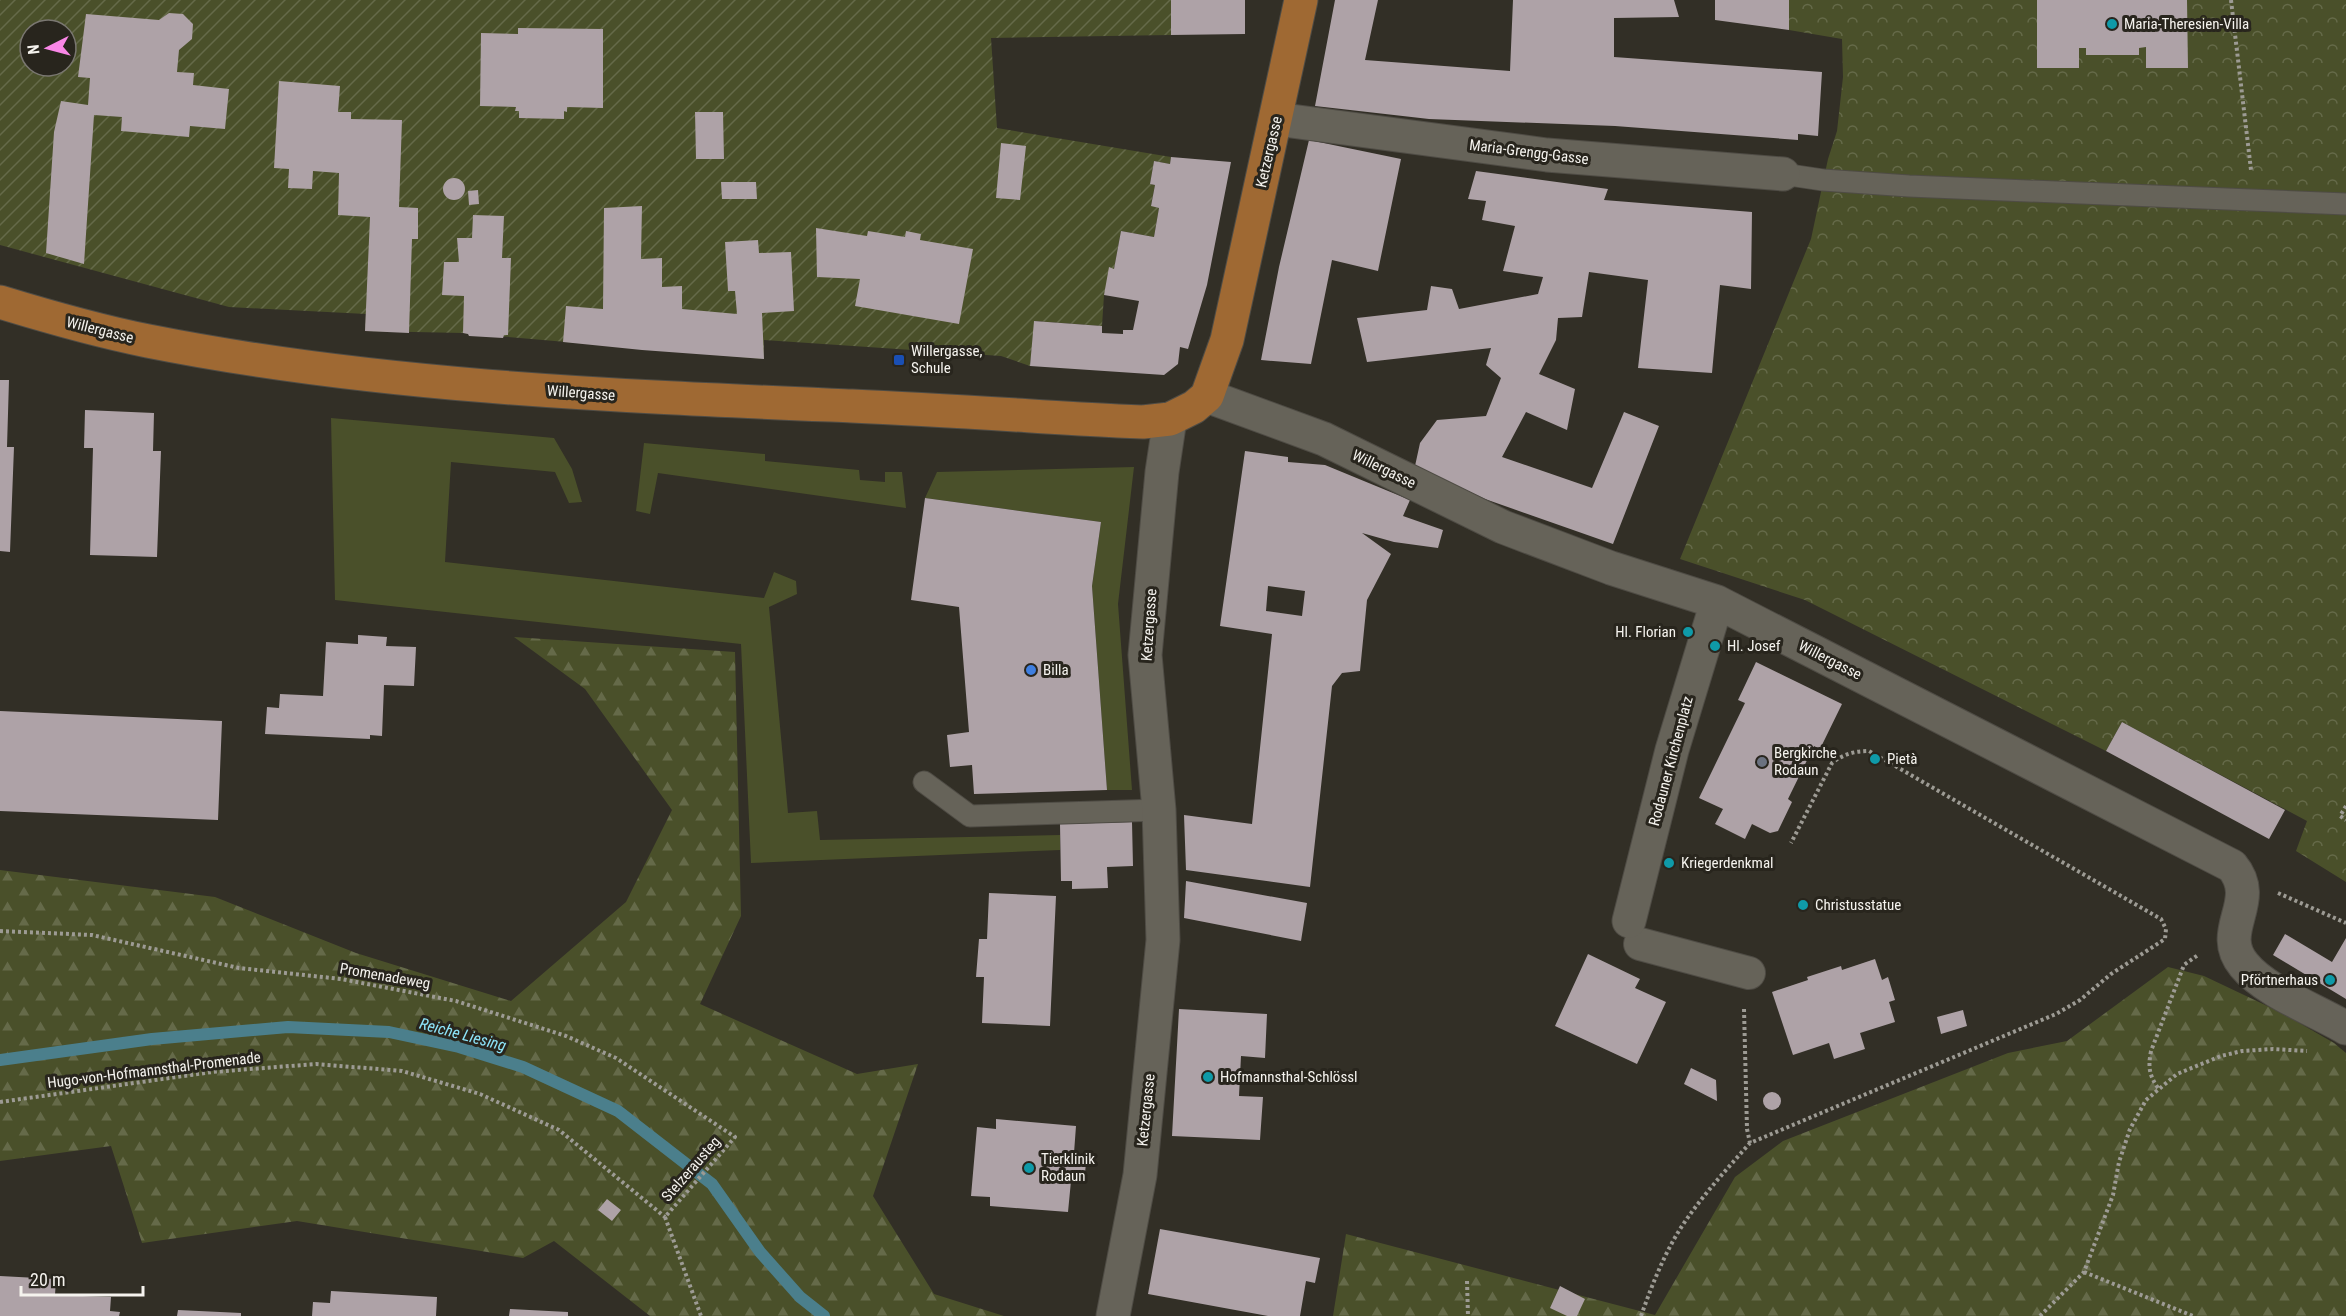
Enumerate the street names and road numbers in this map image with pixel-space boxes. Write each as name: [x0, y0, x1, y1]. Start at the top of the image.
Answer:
street label: Ketzergasse: [1252, 115, 1286, 189]
street label: Maria-Grengg-Gasse: [1468, 136, 1590, 168]
street label: Willergasse: [65, 313, 135, 347]
street label: Willergasse: [546, 382, 616, 404]
street label: Willergasse: [1349, 446, 1419, 492]
street label: Ketzergasse: [1137, 588, 1161, 662]
street label: Willergasse: [1795, 636, 1865, 684]
street label: Rodauner Kirchenplatz: [1645, 694, 1697, 828]
street label: Promenadeweg: [338, 959, 432, 993]
street label: Hugo-von-Hofmannsthal-Promenade: [46, 1048, 262, 1092]
street label: Ketzergasse: [1133, 1073, 1159, 1147]
street label: Stelzerausteg: [658, 1133, 724, 1205]

